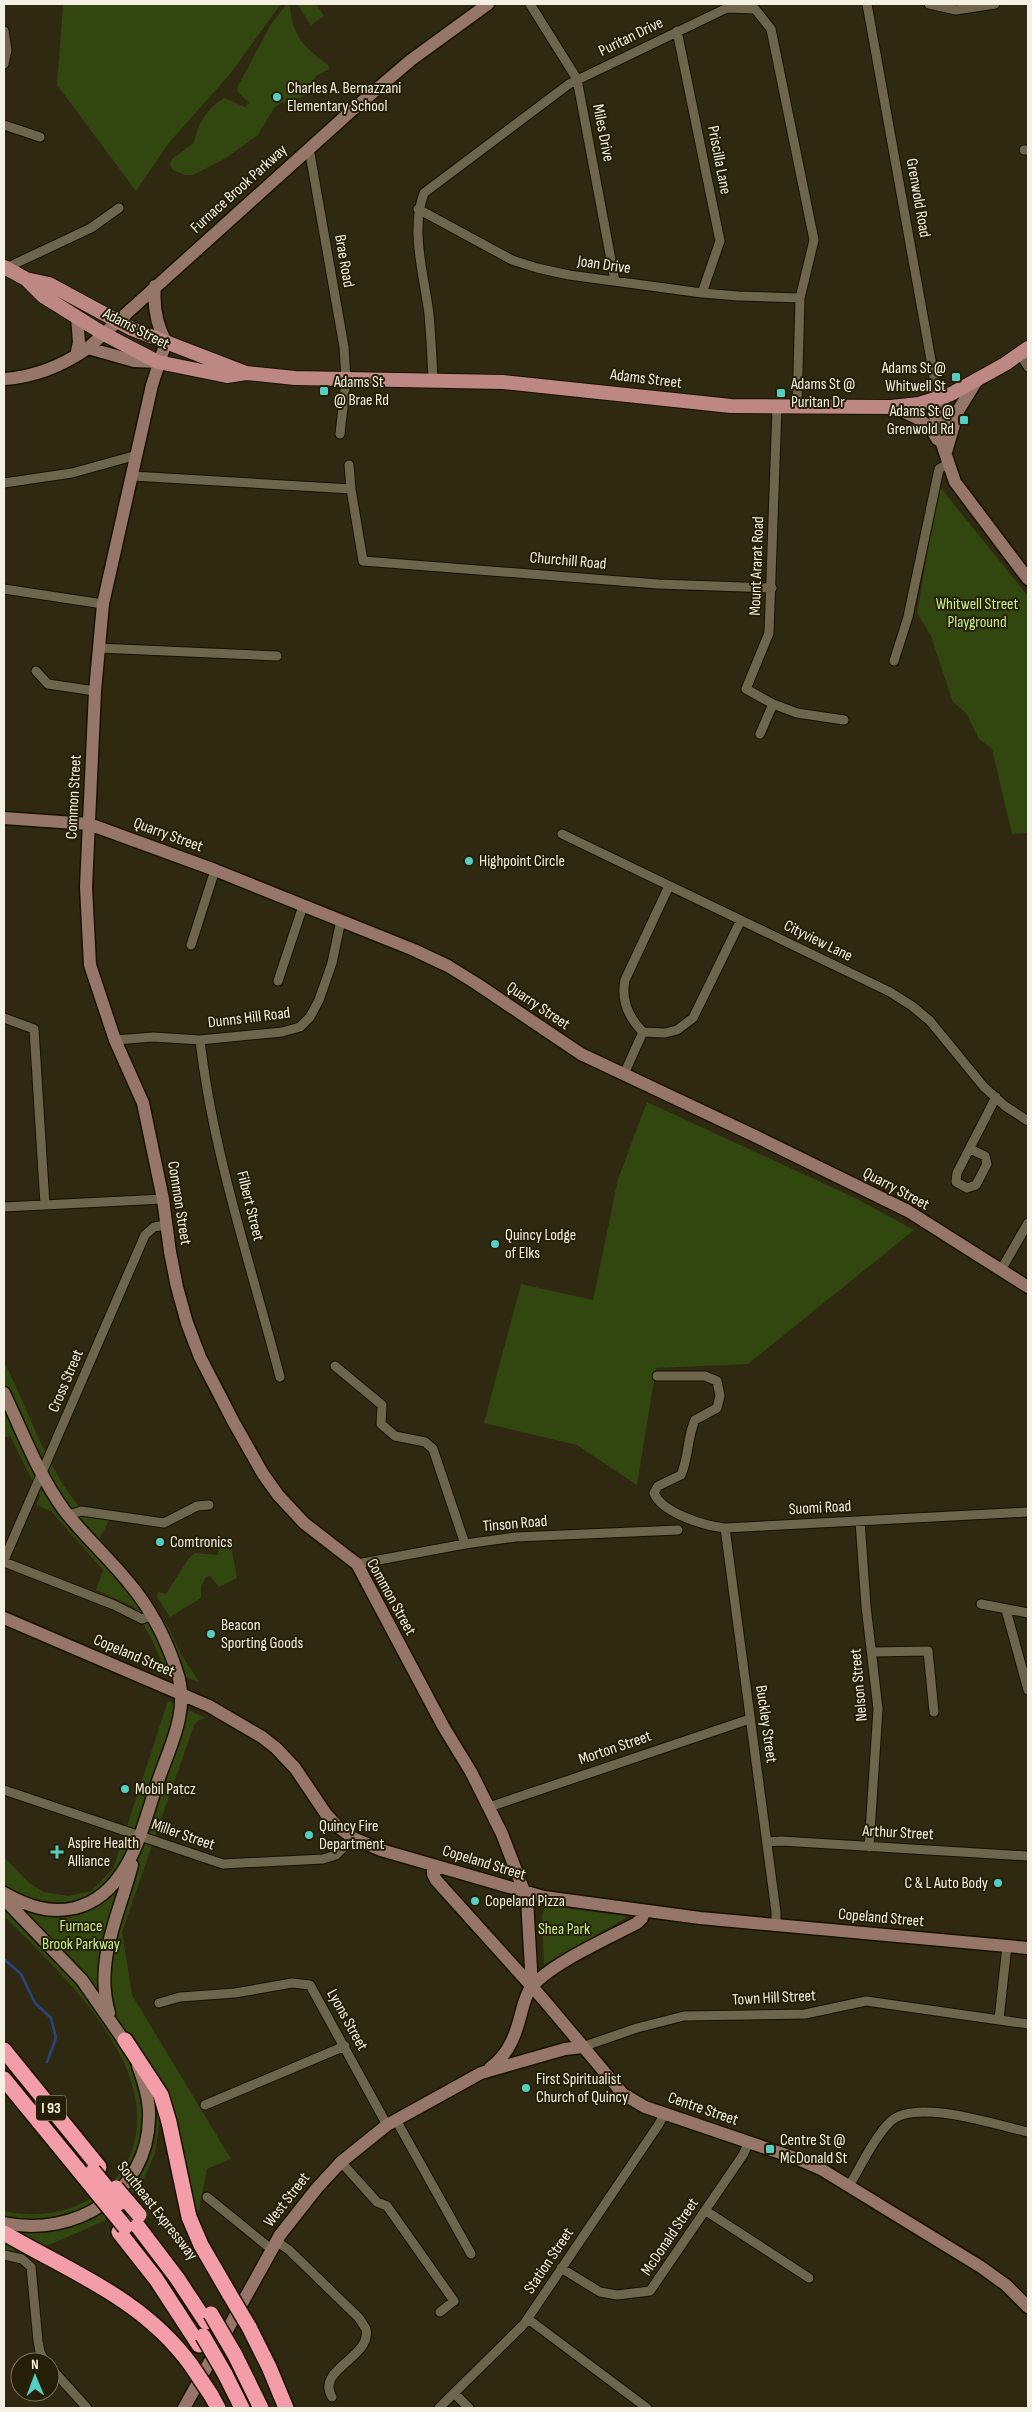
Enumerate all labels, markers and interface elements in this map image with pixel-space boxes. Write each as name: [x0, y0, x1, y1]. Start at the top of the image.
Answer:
street label: Puritan Drive: [596, 13, 666, 61]
place label: Charles A. Bernazzani Elementary School: [287, 79, 401, 116]
marker: Charles A. Bernazzani Elementary School: [271, 91, 283, 103]
street label: Miles Drive: [588, 103, 618, 163]
street label: Priscilla Lane: [703, 124, 735, 196]
street label: Furnace Brook Parkway: [187, 141, 291, 237]
street label: Grenwold Road: [902, 157, 934, 239]
street label: Brae Road: [330, 233, 358, 289]
street label: Joan Drive: [575, 252, 632, 278]
street label: Adams Street: [99, 304, 172, 354]
place label: Adams St @ Whitwell St: [881, 359, 946, 396]
street label: Adams Street: [608, 365, 683, 393]
marker: Adams St @ Whitwell St: [950, 371, 962, 383]
place label: Adams St @ Brae Rd: [333, 373, 389, 410]
place label: Adams St @ Puritan Dr: [790, 375, 855, 412]
marker: Adams St @ Brae Rd: [318, 385, 330, 397]
marker: Adams St @ Puritan Dr: [775, 387, 787, 399]
place label: Adams St @ Grenwold Rd: [887, 402, 954, 439]
marker: Adams St @ Grenwold Rd: [958, 414, 970, 426]
street label: Mount Ararat Road: [746, 516, 768, 616]
street label: Churchill Road: [529, 548, 607, 574]
park label: Whitwell Street Playground: [936, 595, 1018, 632]
street label: Common Street: [62, 754, 86, 840]
street label: Quarry Street: [131, 814, 205, 856]
place label: Highpoint Circle: [479, 852, 565, 871]
marker: Highpoint Circle: [463, 855, 475, 867]
street label: Cityview Lane: [780, 916, 856, 966]
street label: Quarry Street: [503, 978, 573, 1034]
street label: Dunns Hill Road: [207, 1004, 291, 1032]
street label: Common Street: [163, 1160, 195, 1246]
street label: Quarry Street: [860, 1164, 933, 1214]
street label: Filbert Street: [232, 1169, 268, 1243]
place label: Quincy Lodge of Elks: [505, 1226, 576, 1263]
marker: Quincy Lodge of Elks: [489, 1238, 501, 1250]
street label: Cross Street: [44, 1347, 88, 1415]
street label: Suomi Road: [788, 1497, 852, 1519]
street label: Tinson Road: [482, 1512, 548, 1536]
place label: Comtronics: [170, 1533, 233, 1552]
marker: Comtronics: [154, 1536, 166, 1548]
street label: Common Street: [362, 1555, 420, 1639]
place label: Beacon Sporting Goods: [221, 1616, 303, 1653]
marker: Beacon Sporting Goods: [205, 1628, 217, 1640]
street label: Copeland Street: [91, 1630, 178, 1682]
street label: Nelson Street: [846, 1648, 872, 1722]
street label: Buckley Street: [751, 1684, 781, 1764]
street label: Morton Street: [576, 1727, 654, 1769]
place label: Mobil Patcz: [135, 1780, 196, 1799]
marker: Mobil Patcz: [119, 1783, 131, 1795]
street label: Miller Street: [149, 1815, 217, 1855]
place label: Quincy Fire Department: [319, 1817, 384, 1854]
street label: Arthur Street: [861, 1822, 934, 1844]
marker: Quincy Fire Department: [303, 1829, 315, 1841]
place label: Aspire Health Alliance: [67, 1834, 139, 1871]
street label: Copeland Street: [440, 1841, 528, 1885]
marker: Aspire Health Alliance: [50, 1845, 64, 1859]
place label: C & L Auto Body: [905, 1874, 988, 1893]
marker: C & L Auto Body: [992, 1877, 1004, 1889]
place label: Copeland Pizza: [485, 1892, 565, 1911]
marker: Copeland Pizza: [469, 1895, 481, 1907]
street label: Copeland Street: [837, 1905, 925, 1931]
park label: Furnace Brook Parkway: [42, 1917, 120, 1954]
park label: Shea Park: [538, 1920, 590, 1939]
street label: Lyons Street: [322, 1986, 372, 2054]
street label: Town Hill Street: [732, 1986, 816, 2010]
place label: First Spiritualist Church of Quincy: [536, 2070, 628, 2107]
marker: First Spiritualist Church of Quincy: [520, 2082, 532, 2094]
street label: Centre Street: [665, 2088, 741, 2130]
road number: I 93: [36, 2096, 66, 2120]
place label: Centre St @ McDonald St: [780, 2131, 847, 2168]
marker: Centre St @ McDonald St: [764, 2143, 776, 2155]
street label: Southeast Expressway: [113, 2158, 201, 2264]
street label: West Street: [260, 2169, 314, 2231]
street label: McDonald Street: [637, 2195, 703, 2279]
street label: Station Street: [520, 2224, 578, 2298]
north arrow: [10, 2352, 60, 2402]
text: N: [31, 2356, 39, 2373]

